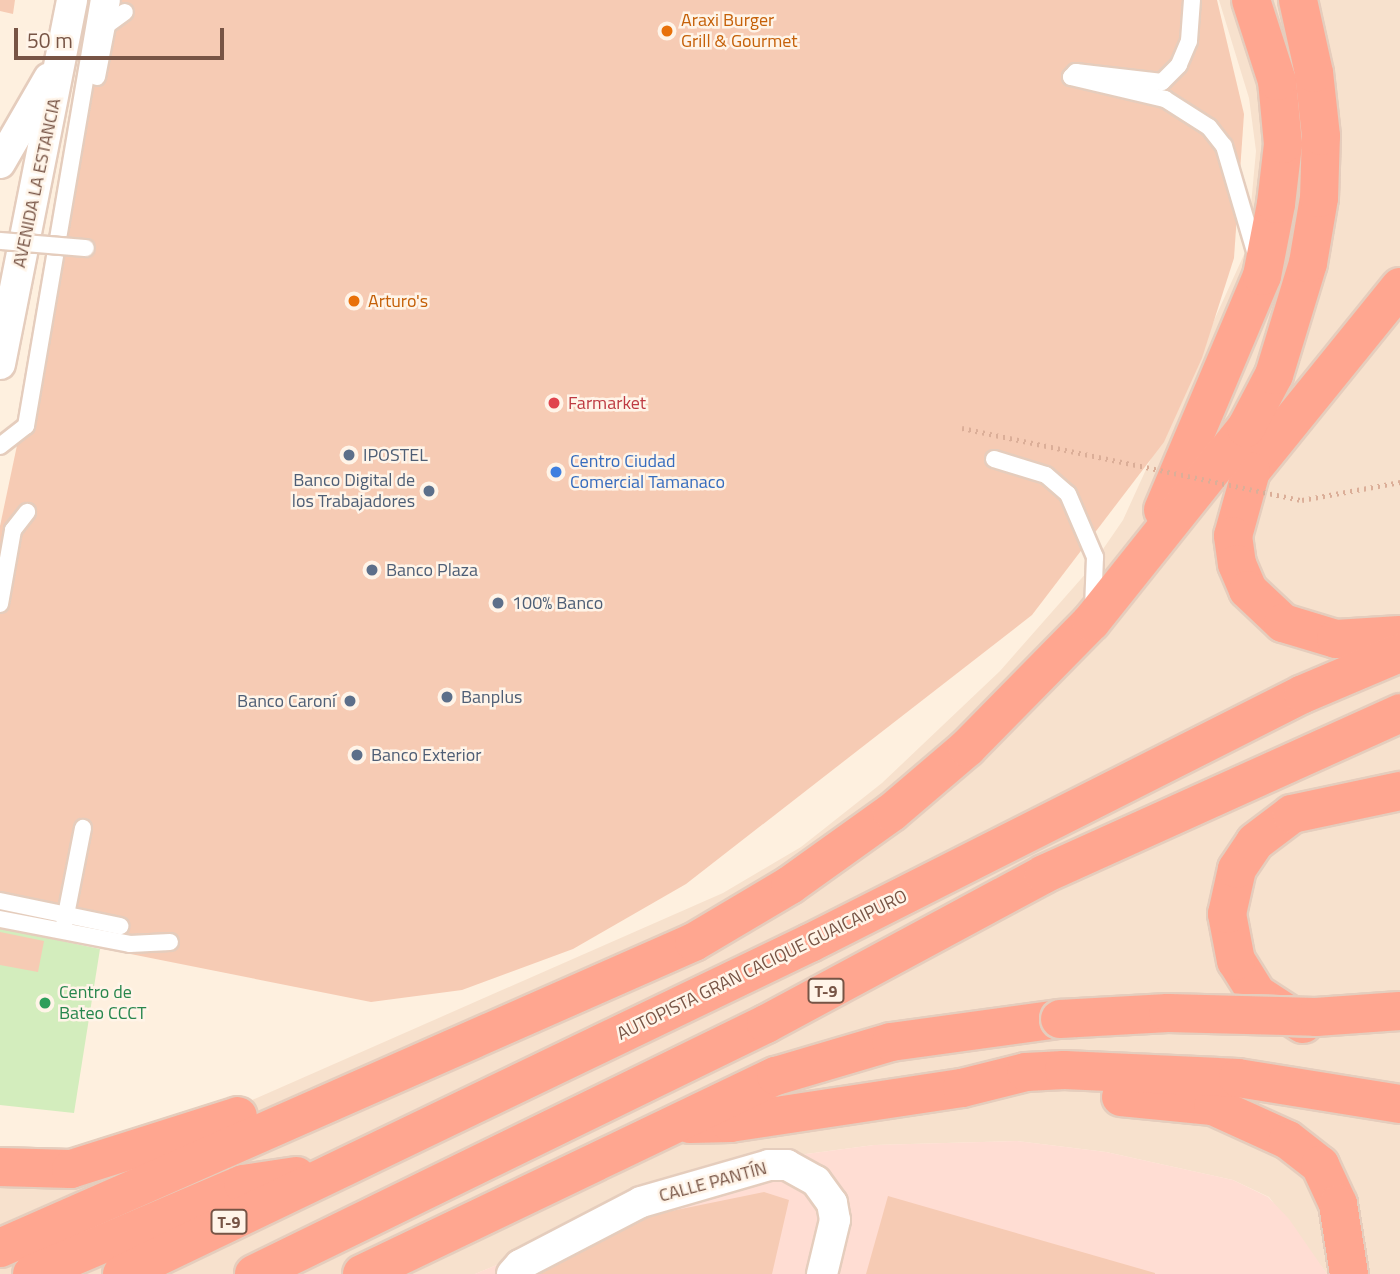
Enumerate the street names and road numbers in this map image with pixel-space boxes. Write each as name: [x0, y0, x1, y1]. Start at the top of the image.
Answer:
street label: AVENIDA LA ESTANCIA: [8, 96, 66, 270]
street label: AUTOPISTA GRAN CACIQUE GUAICAIPURO: [613, 885, 911, 1045]
road number: T-9: [807, 979, 845, 1004]
street label: CALLE PANTÍN: [657, 1157, 769, 1207]
road number: T-9: [210, 1210, 248, 1234]

